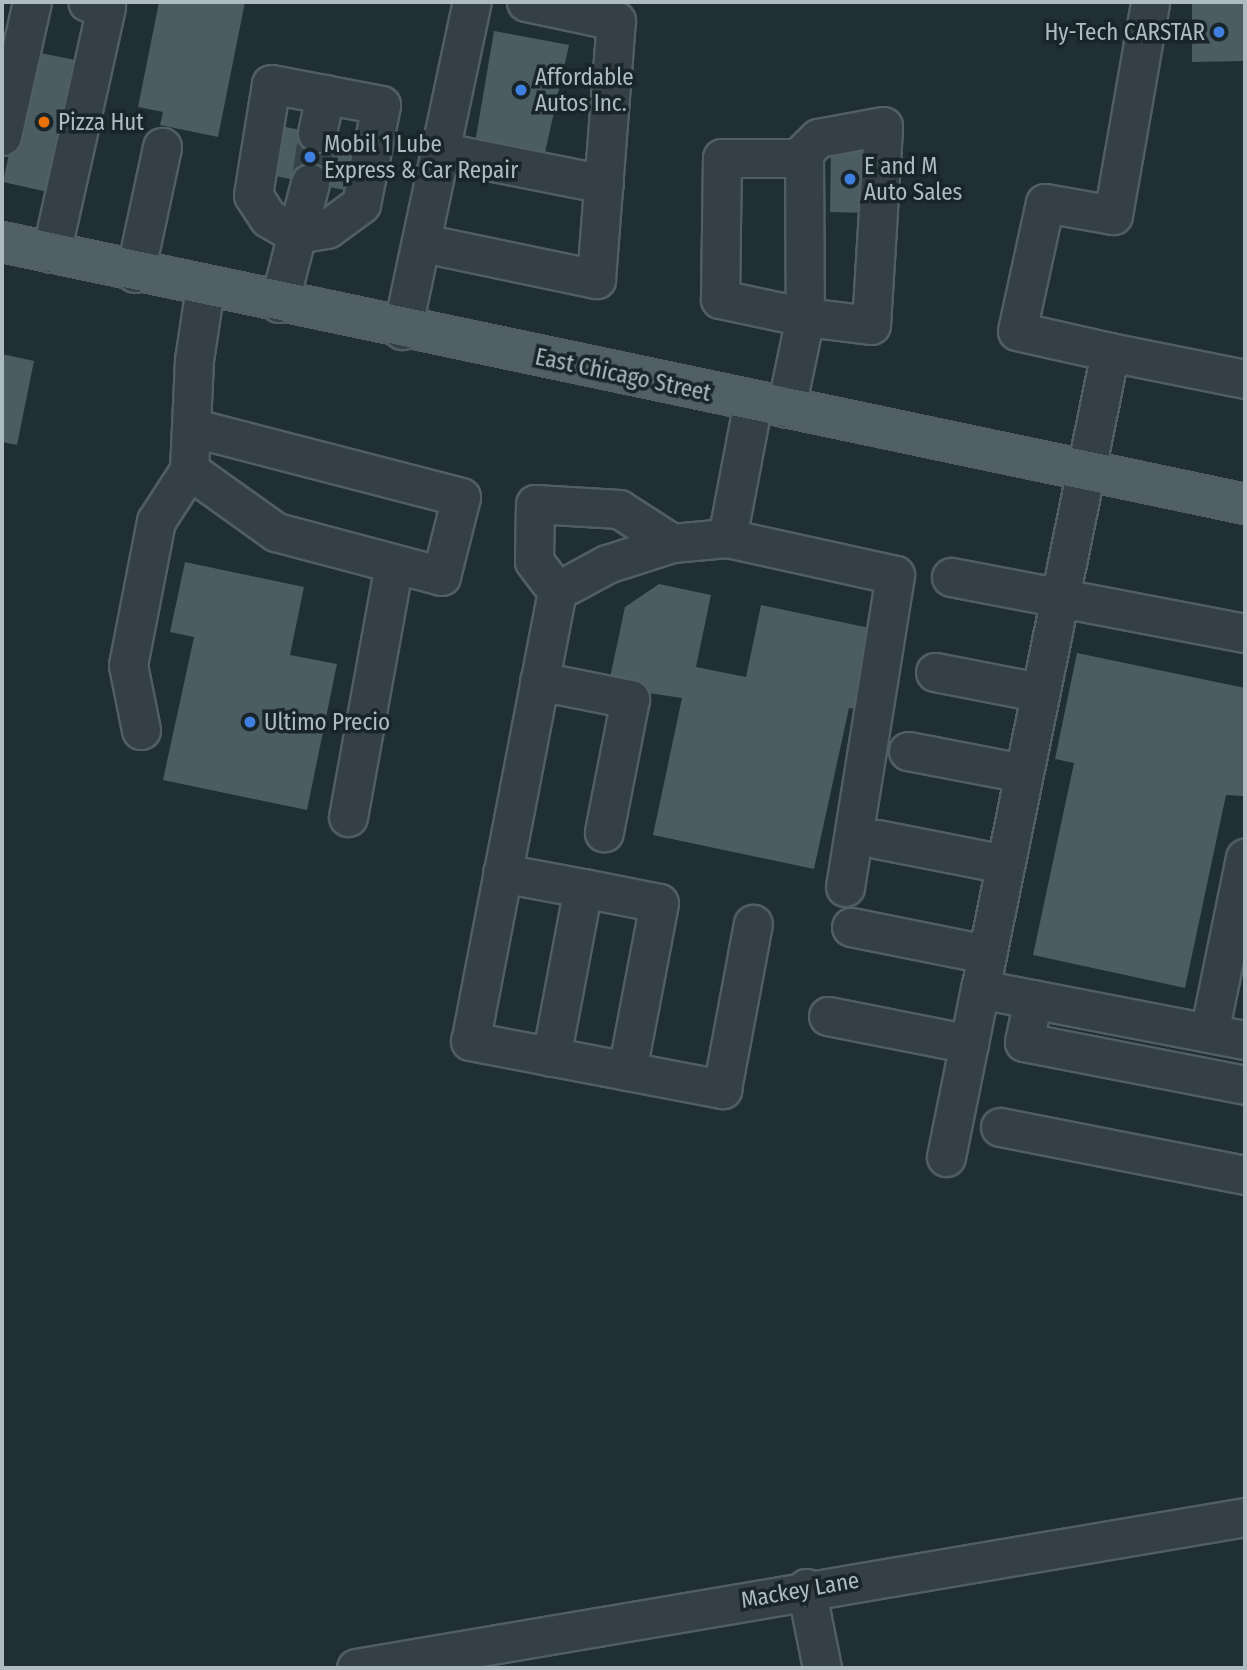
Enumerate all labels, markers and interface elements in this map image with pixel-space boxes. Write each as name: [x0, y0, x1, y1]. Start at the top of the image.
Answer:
place label: Hy-Tech CARSTAR: [1044, 18, 1205, 46]
marker: Hy-Tech CARSTAR: [1211, 24, 1227, 40]
place label: Affordable Autos Inc.: [535, 63, 634, 117]
marker: Affordable Autos Inc.: [513, 82, 529, 98]
place label: Pizza Hut: [58, 108, 144, 136]
marker: Pizza Hut: [36, 114, 52, 130]
place label: Mobil 1 Lube Express & Car Repair: [324, 130, 518, 184]
marker: Mobil 1 Lube Express & Car Repair: [302, 149, 318, 165]
place label: E and M Auto Sales: [864, 152, 962, 206]
marker: E and M Auto Sales: [842, 171, 858, 187]
street label: East Chicago Street: [533, 343, 713, 407]
place label: Ultimo Precio: [264, 708, 390, 736]
marker: Ultimo Precio: [242, 714, 258, 730]
street label: Mackey Lane: [739, 1566, 861, 1614]

